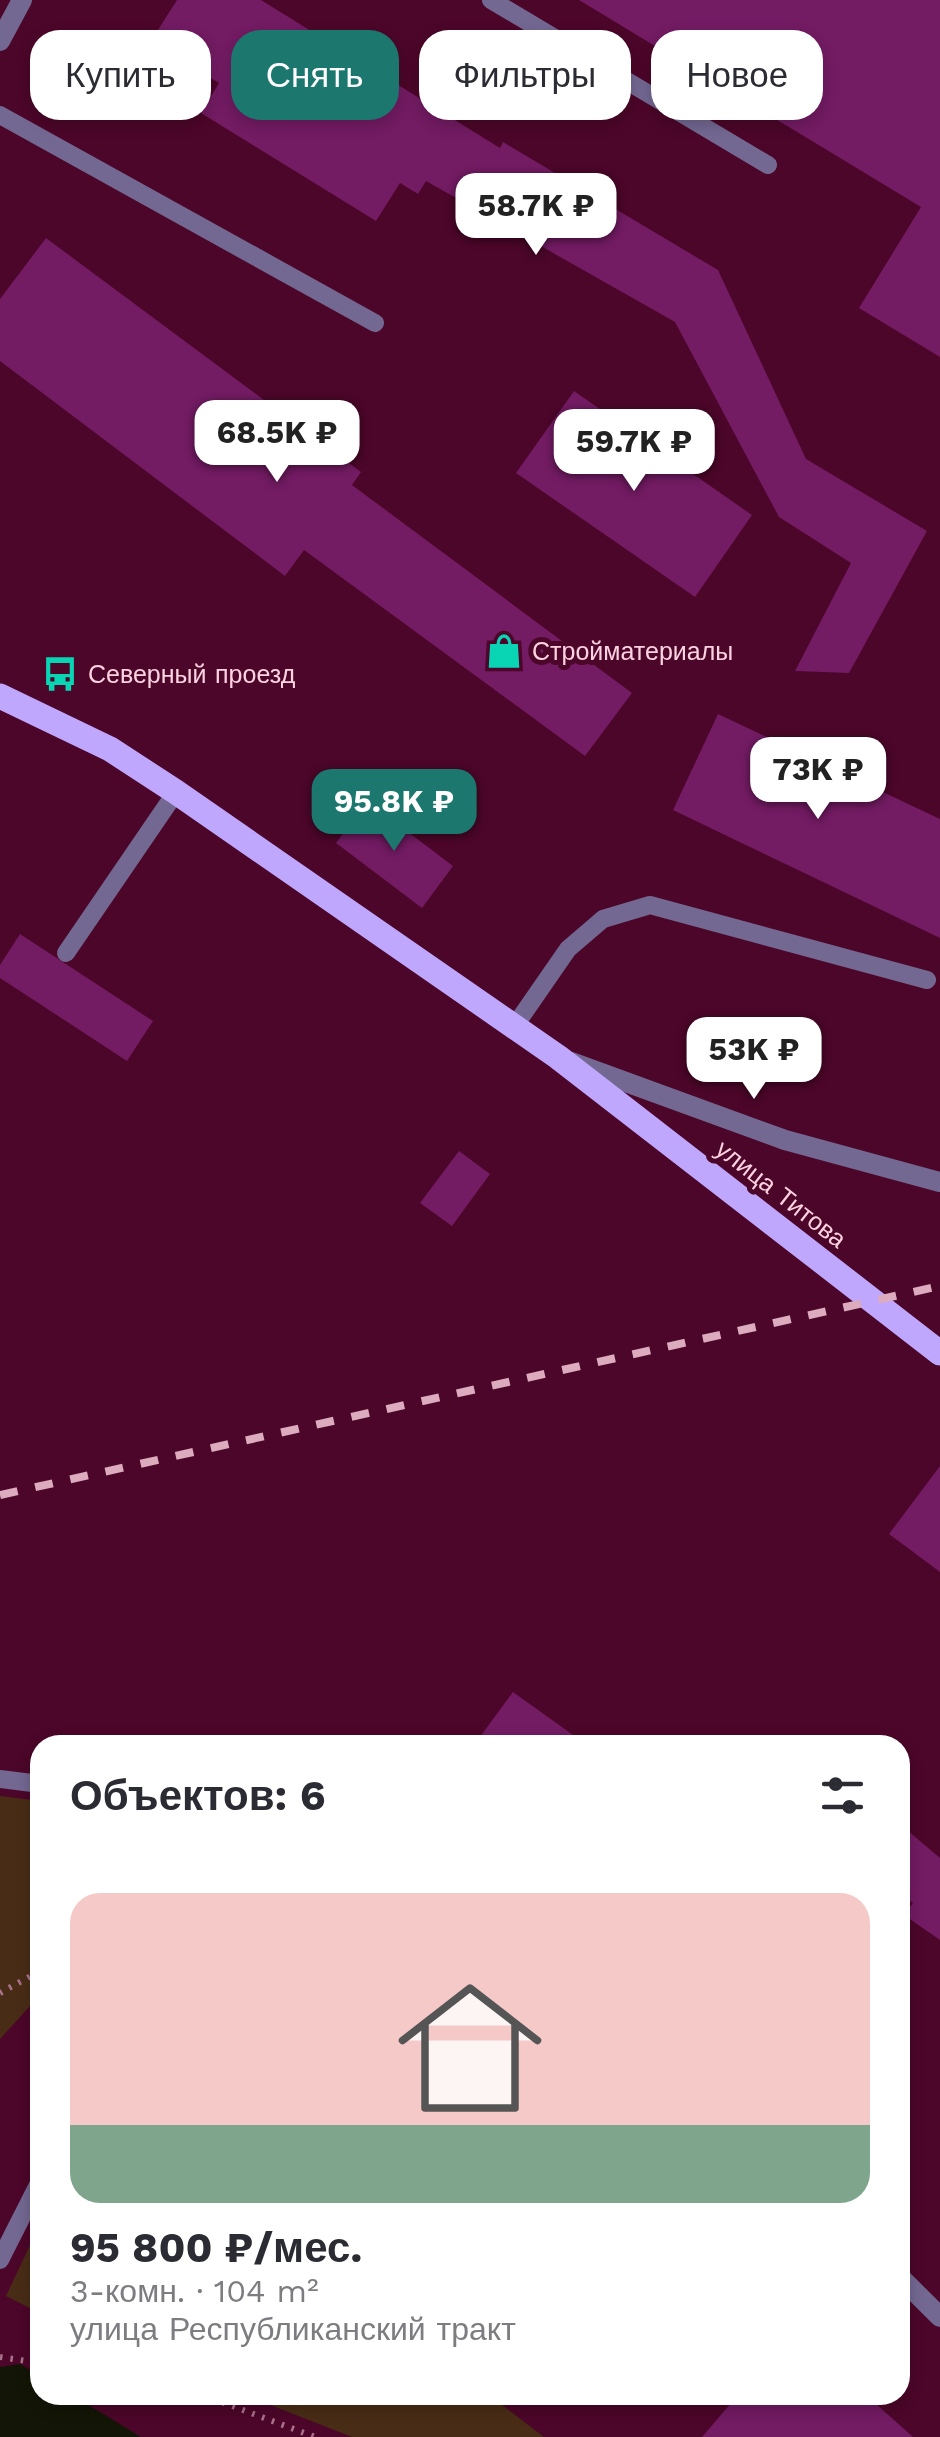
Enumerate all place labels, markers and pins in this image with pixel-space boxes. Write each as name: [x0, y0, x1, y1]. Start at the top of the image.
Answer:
pin: 58.7K ₽: [444, 173, 628, 258]
pin: 68.5K ₽: [185, 400, 369, 485]
pin: 59.7K ₽: [542, 409, 726, 494]
shop icon: Стройматериалы: [485, 632, 523, 670]
place label: Стройматериалы: [532, 637, 733, 666]
bus stop icon: Северный проезд: [41, 655, 79, 693]
place label: Северный проезд: [88, 660, 296, 689]
pin: 73K ₽: [748, 737, 888, 822]
pin: 95.8K ₽: [302, 769, 486, 854]
pin: 53K ₽: [684, 1017, 824, 1102]

